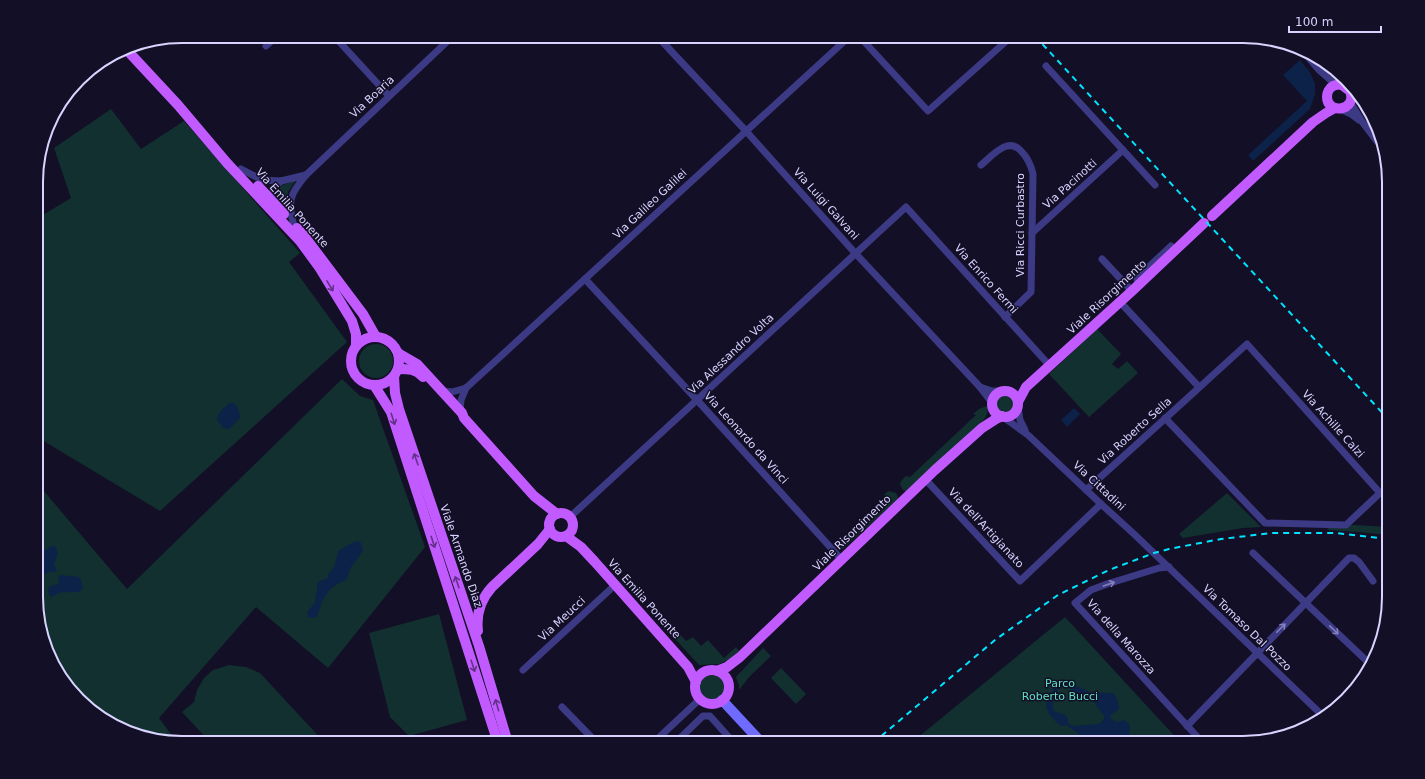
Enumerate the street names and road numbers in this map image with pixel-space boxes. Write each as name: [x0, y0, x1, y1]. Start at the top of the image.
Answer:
street label: Via Boaria: [347, 73, 397, 121]
street label: Via Pacinotti: [1040, 156, 1100, 212]
street label: Via Emilia Ponente: [253, 166, 331, 251]
street label: Via Galileo Galilei: [610, 166, 690, 242]
street label: Via Luigi Galvani: [790, 166, 862, 242]
street label: Via Ricci Curbastro: [1014, 173, 1027, 277]
street label: Via Enrico Fermi: [951, 242, 1021, 316]
street label: Viale Risorgimento: [1065, 257, 1149, 337]
street label: Via Alessandro Volta: [686, 311, 776, 397]
street label: Via Achille Calzi: [1299, 387, 1367, 461]
street label: Via Leonardo da Vinci: [701, 389, 791, 487]
street label: Via Roberto Sella: [1096, 395, 1174, 467]
street label: Via Cittadini: [1070, 458, 1128, 514]
street label: Via dell'Artigianato: [946, 485, 1027, 571]
street label: Viale Risorgimento: [810, 492, 894, 574]
street label: Viale Armando Diaz: [437, 503, 485, 609]
street label: Via Emilia Ponente: [605, 557, 683, 642]
street label: Via Tomaso Dal Pozzo: [1200, 582, 1294, 674]
street label: Via Meucci: [536, 594, 588, 644]
street label: Via della Marozza: [1084, 597, 1158, 677]

